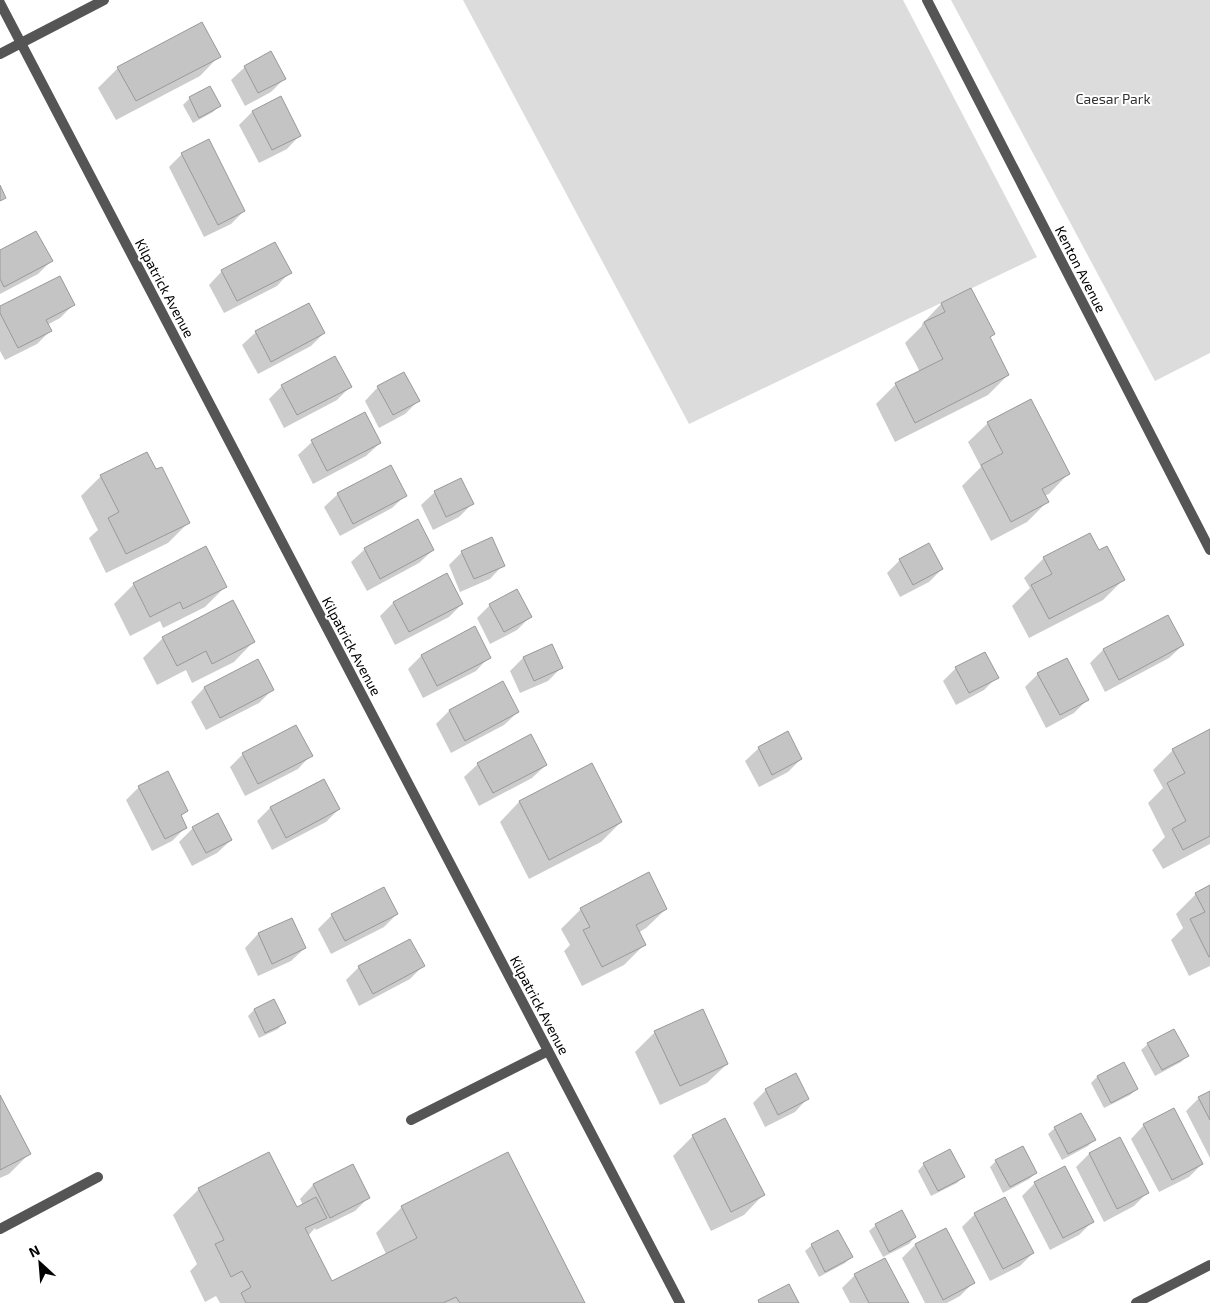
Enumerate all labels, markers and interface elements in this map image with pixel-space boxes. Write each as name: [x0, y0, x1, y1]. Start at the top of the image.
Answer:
park label: Caesar Park: [1075, 90, 1151, 107]
street label: Kenton Avenue: [1052, 223, 1110, 315]
street label: Kilpatrick Avenue: [132, 236, 198, 340]
street label: Kilpatrick Avenue: [319, 594, 385, 698]
street label: Kilpatrick Avenue: [507, 953, 573, 1057]
north arrow: [15, 1238, 65, 1288]
text: N: [26, 1241, 42, 1261]

